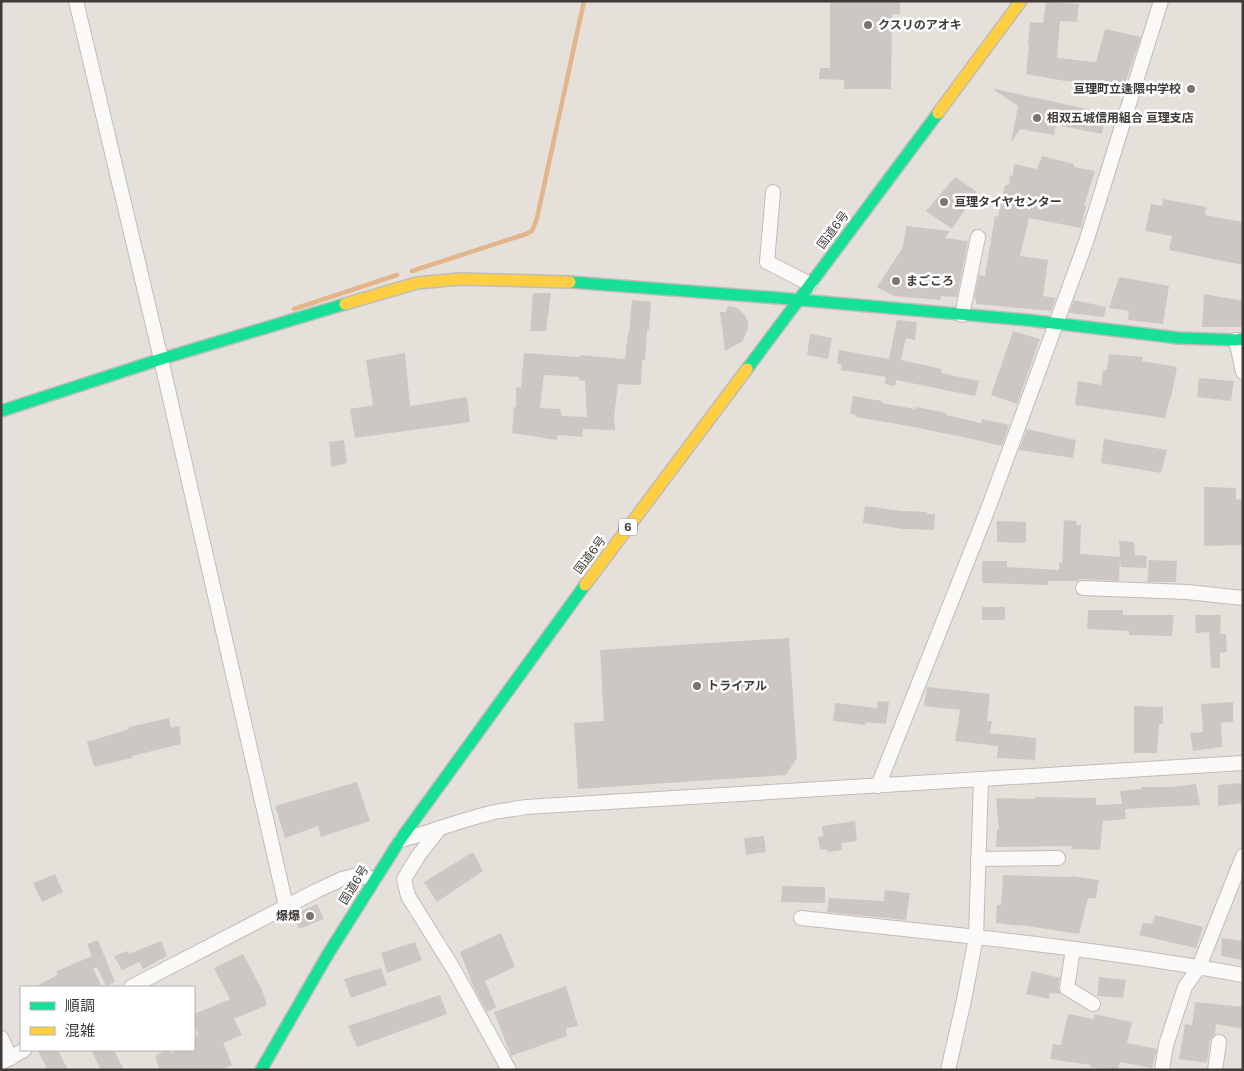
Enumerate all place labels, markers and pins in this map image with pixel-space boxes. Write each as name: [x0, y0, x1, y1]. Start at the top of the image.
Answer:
place label: クスリのアオキ: [878, 18, 962, 32]
marker: クスリのアオキ: [862, 19, 874, 31]
place label: 亘理町立逢隈中学校: [1073, 82, 1181, 96]
marker: 亘理町立逢隈中学校: [1185, 83, 1197, 95]
place label: 相双五城信用組合 亘理支店: [1047, 111, 1194, 125]
marker: 相双五城信用組合 亘理支店: [1031, 112, 1043, 124]
place label: 亘理タイヤセンター: [954, 195, 1062, 209]
marker: 亘理タイヤセンター: [938, 196, 950, 208]
place label: まごころ: [906, 274, 954, 288]
marker: まごころ: [890, 275, 902, 287]
place label: トライアル: [707, 679, 767, 693]
marker: トライアル: [691, 680, 703, 692]
place label: 爆爆: [276, 909, 300, 923]
marker: 爆爆: [304, 910, 316, 922]

